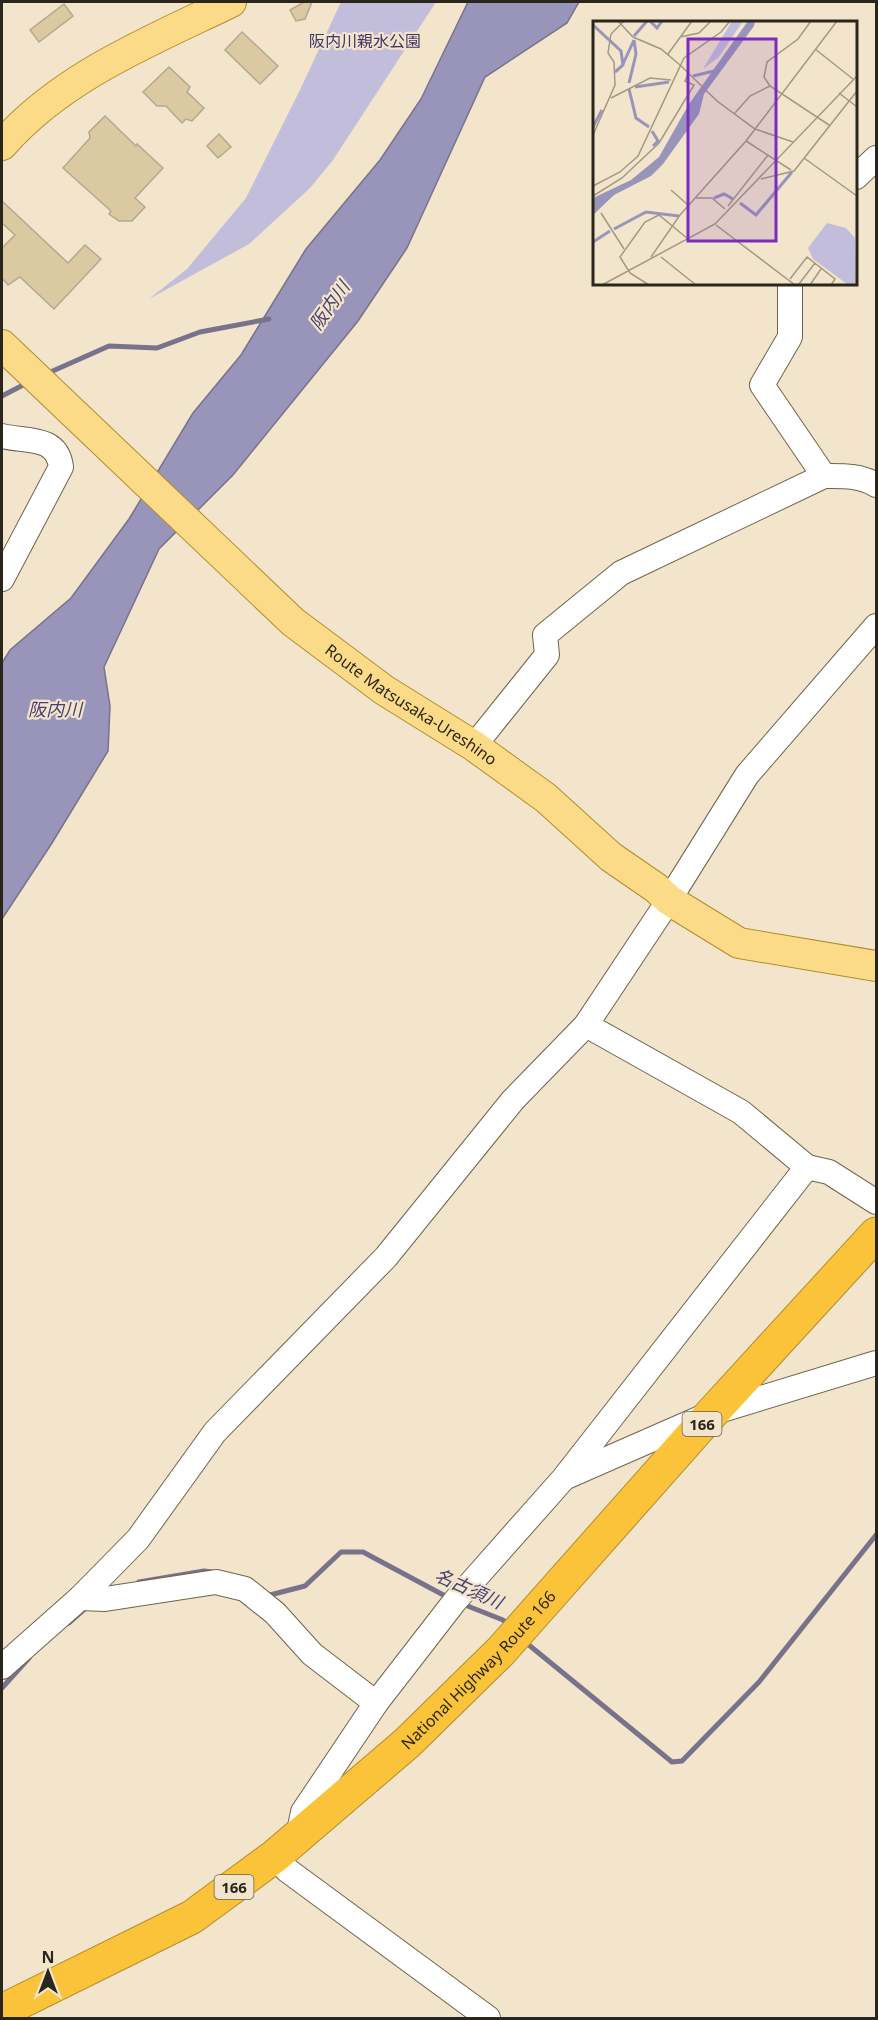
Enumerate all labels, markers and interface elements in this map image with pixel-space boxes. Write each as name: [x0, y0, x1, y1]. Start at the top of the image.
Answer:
inset map: [593, 21, 857, 285]
park label: 阪内川親水公園: [309, 30, 421, 52]
water label: 阪内川: [304, 274, 355, 334]
street label: Route Matsusaka-Ureshino: [321, 639, 502, 770]
water label: 阪内川: [28, 697, 84, 721]
road number: 166: [682, 1412, 722, 1436]
water label: 名古須川: [431, 1562, 509, 1614]
street label: National Highway Route 166: [396, 1586, 561, 1754]
road number: 166: [214, 1875, 254, 1899]
north arrow: [18, 1942, 78, 2002]
text: N: [41, 1946, 55, 1968]

